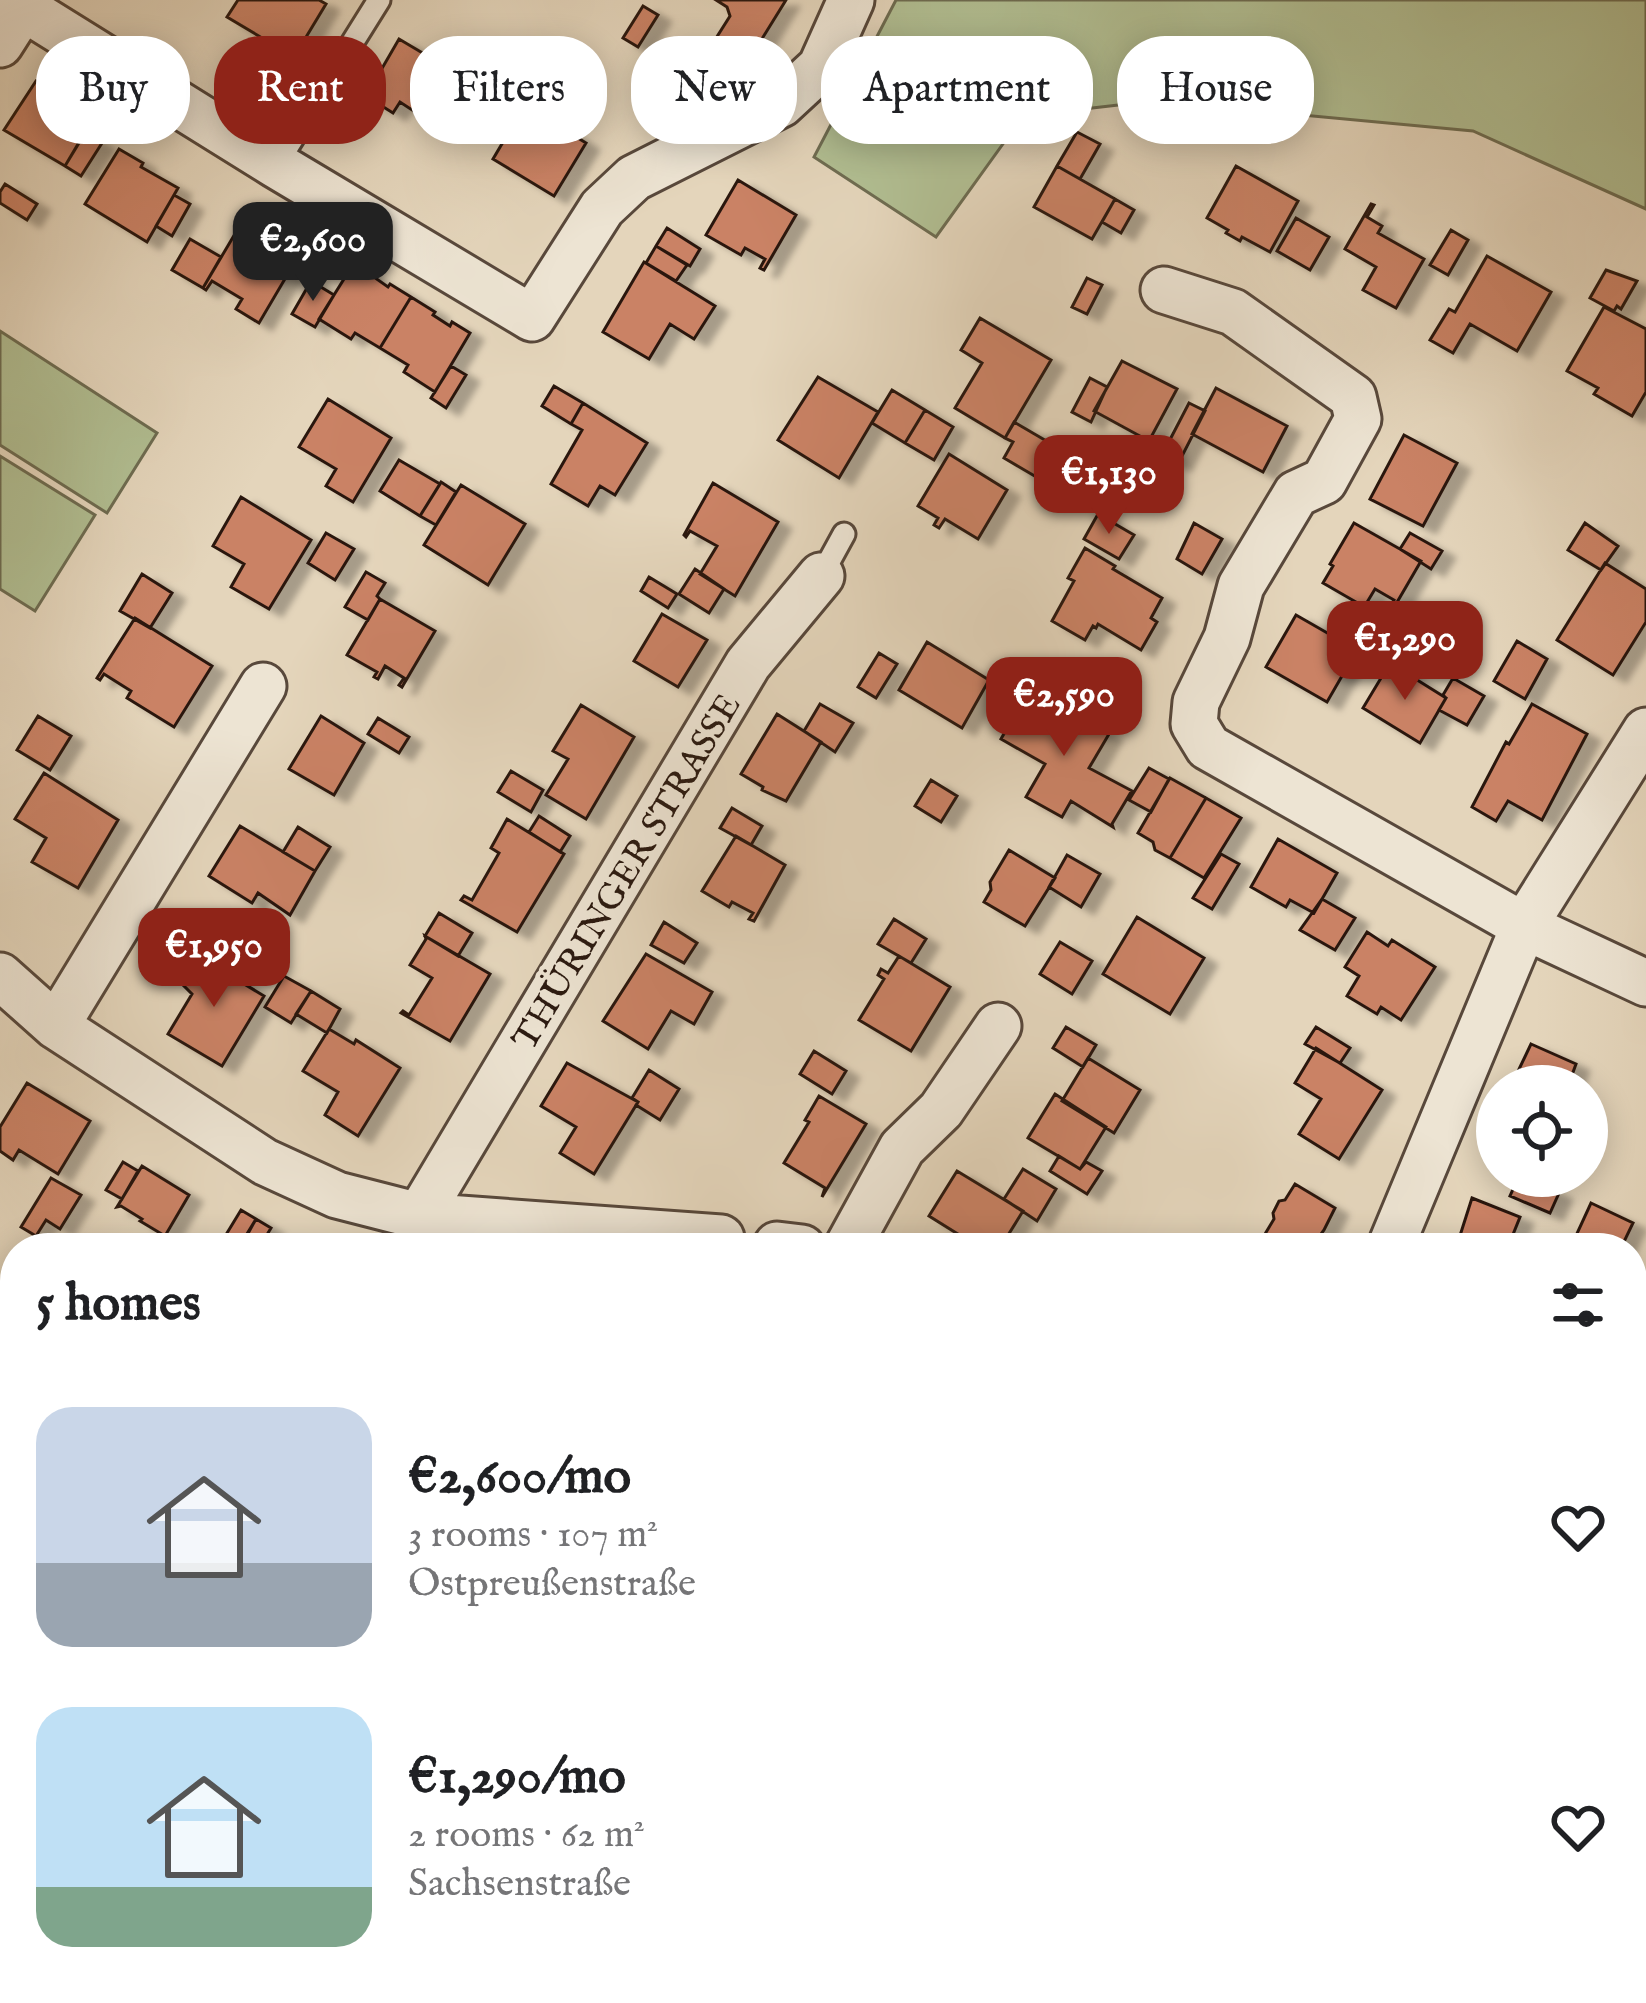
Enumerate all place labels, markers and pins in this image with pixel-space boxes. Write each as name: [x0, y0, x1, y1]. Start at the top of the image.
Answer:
pin: €2,600: [215, 202, 411, 304]
pin: €1,130: [1011, 435, 1207, 537]
pin: €1,290: [1307, 601, 1503, 703]
pin: €2,590: [966, 657, 1162, 759]
pin: €1,950: [116, 908, 312, 1010]

